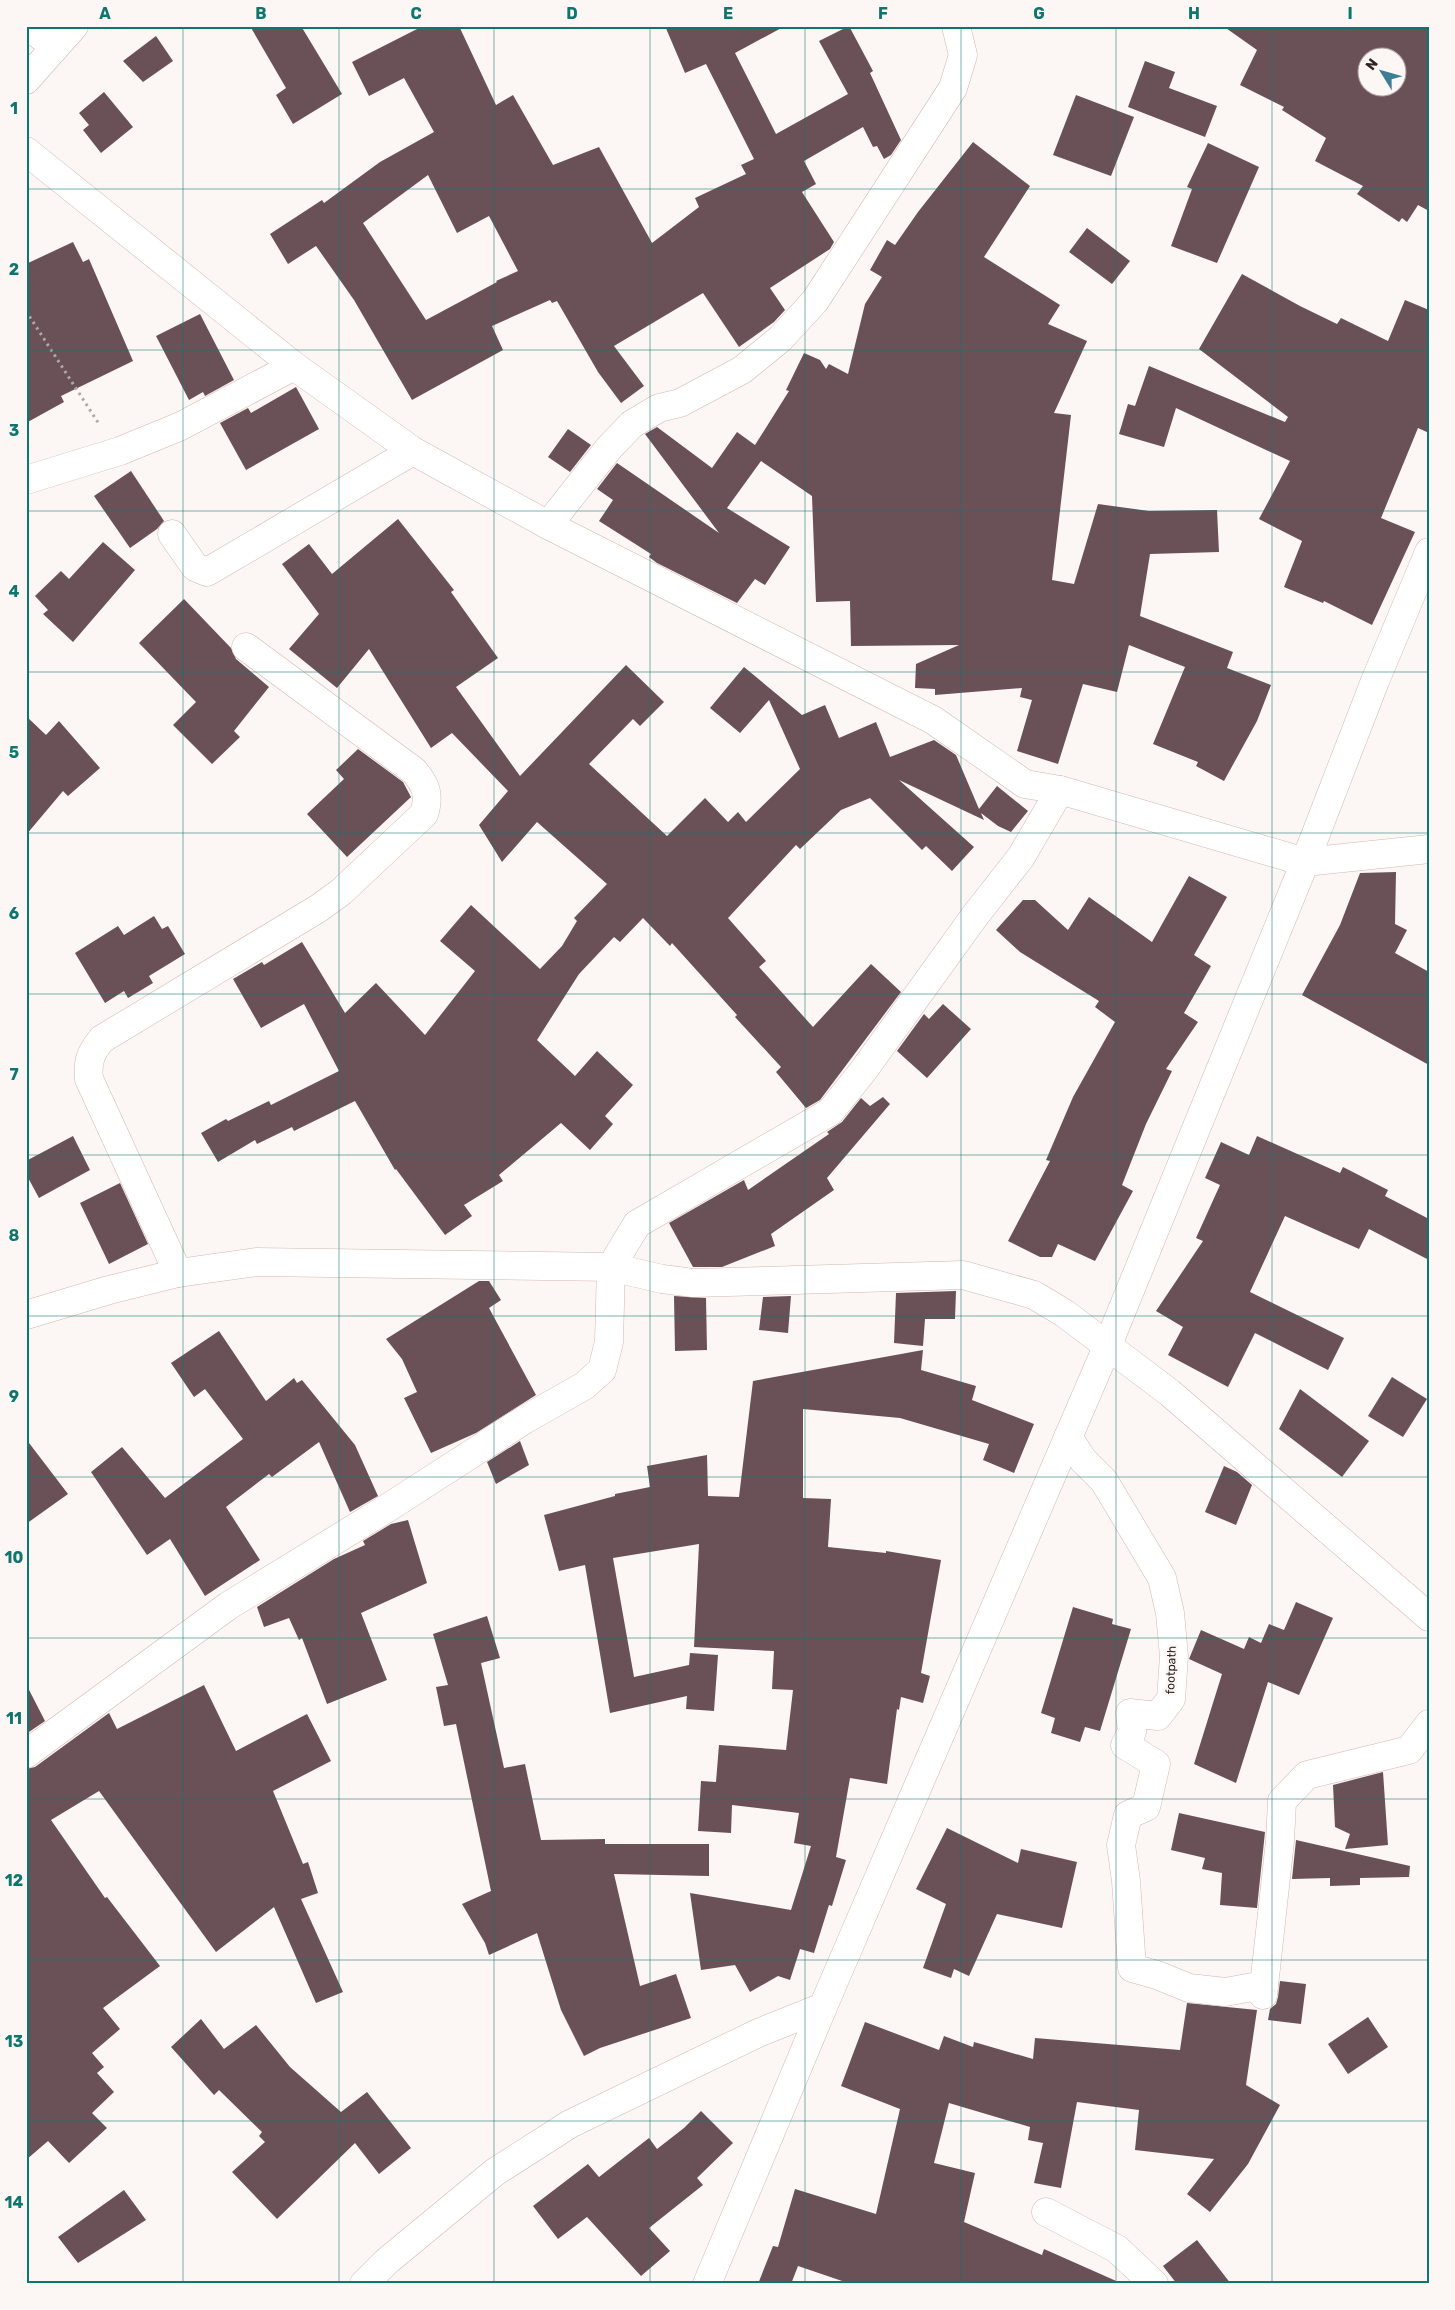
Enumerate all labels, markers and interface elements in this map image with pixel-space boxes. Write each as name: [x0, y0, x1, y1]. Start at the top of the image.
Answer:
text: A: [99, 4, 111, 23]
text: B: [255, 4, 267, 23]
text: C: [410, 4, 422, 23]
text: D: [566, 4, 578, 23]
text: E: [723, 4, 733, 23]
text: F: [878, 4, 888, 23]
text: G: [1033, 4, 1045, 23]
text: H: [1188, 4, 1200, 23]
text: I: [1347, 4, 1353, 23]
north arrow: [1358, 48, 1408, 98]
text: N: [1362, 55, 1382, 74]
text: 1: [10, 99, 18, 118]
text: 2: [9, 260, 19, 279]
text: 3: [9, 421, 19, 440]
text: 4: [9, 582, 20, 601]
text: 5: [9, 743, 19, 762]
text: 6: [9, 904, 19, 923]
text: 7: [9, 1065, 19, 1084]
text: 8: [9, 1226, 20, 1245]
text: 9: [9, 1387, 19, 1406]
text: 10: [5, 1548, 24, 1567]
street label: footpath: [1163, 1645, 1179, 1695]
text: 11: [6, 1709, 22, 1728]
text: 12: [5, 1871, 23, 1890]
text: 13: [5, 2032, 23, 2051]
text: 14: [5, 2193, 24, 2212]

